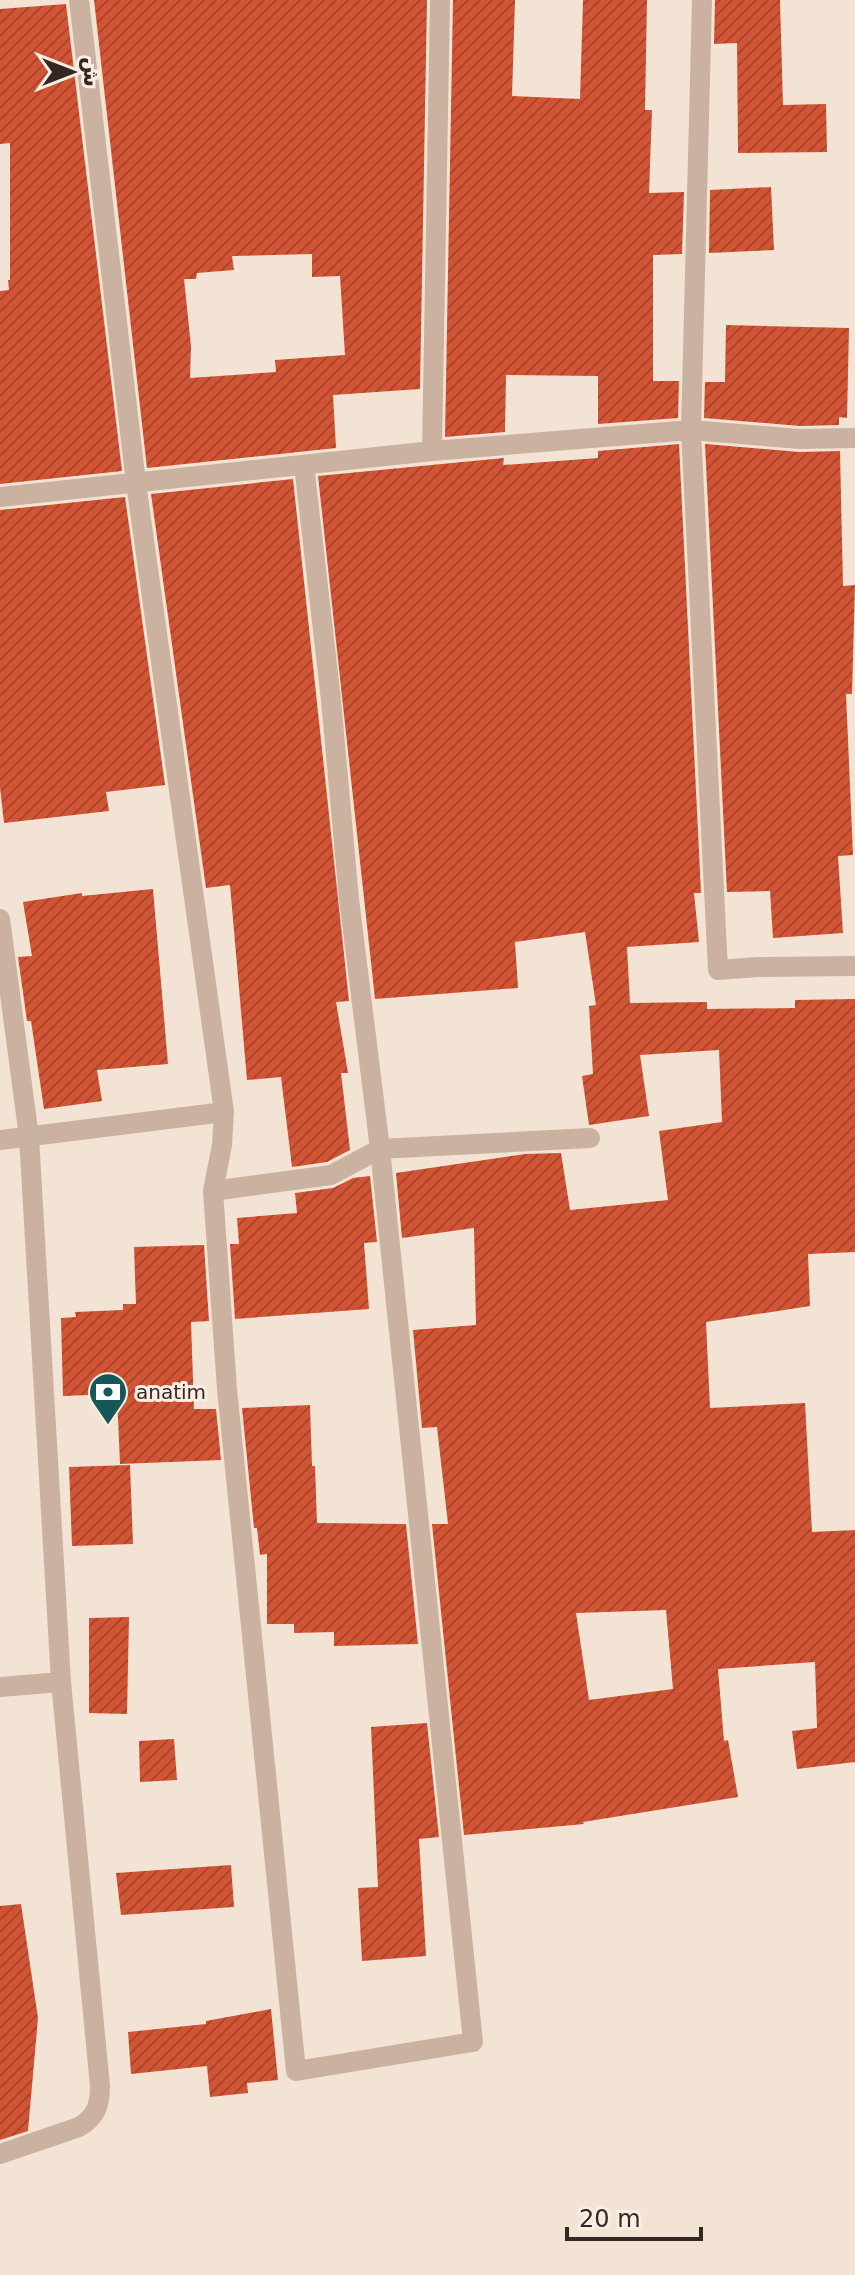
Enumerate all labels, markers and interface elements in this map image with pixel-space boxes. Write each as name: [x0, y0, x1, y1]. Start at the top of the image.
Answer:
north arrow: [32, 32, 112, 112]
text: ش: [79, 57, 104, 87]
bank icon: anatim: [87, 1371, 129, 1426]
place label: anatim: [136, 1380, 206, 1404]
scale bar: [567, 2191, 701, 2241]
text: 20 m: [579, 2205, 641, 2233]

